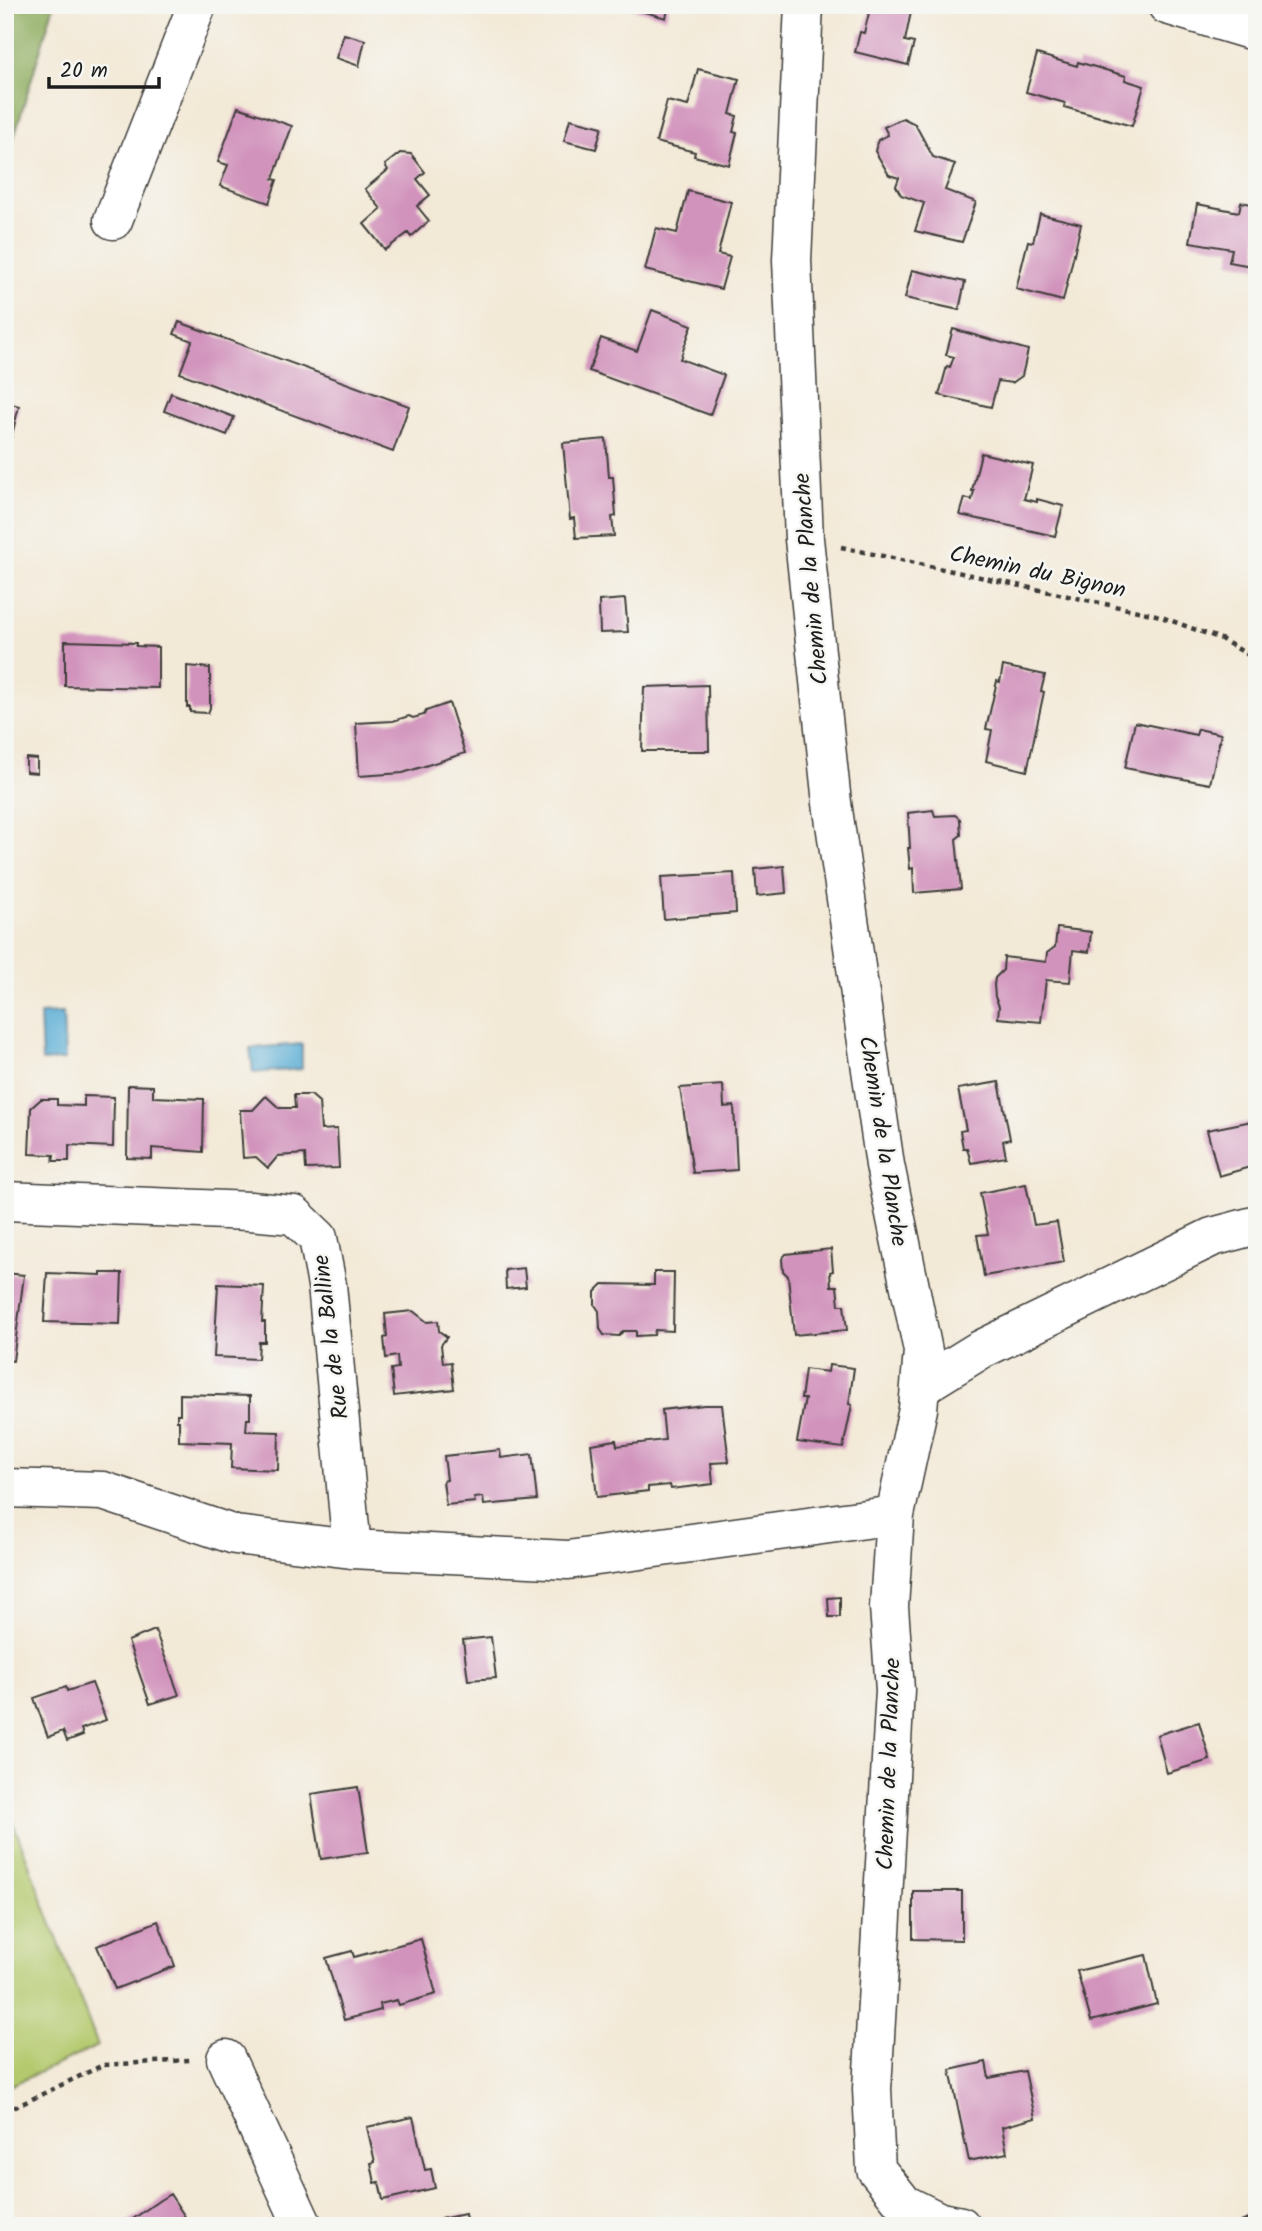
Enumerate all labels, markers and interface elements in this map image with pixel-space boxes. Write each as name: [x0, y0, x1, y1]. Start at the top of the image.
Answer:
scale bar: [49, 46, 159, 90]
text: 20 m: [60, 55, 108, 88]
street label: Chemin de la Planche: [785, 471, 839, 686]
street label: Chemin du Bignon: [946, 537, 1129, 609]
street label: Chemin de la Planche: [848, 1034, 916, 1249]
street label: Rue de la Balline: [304, 1252, 360, 1421]
street label: Chemin de la Planche: [868, 1657, 912, 1871]

